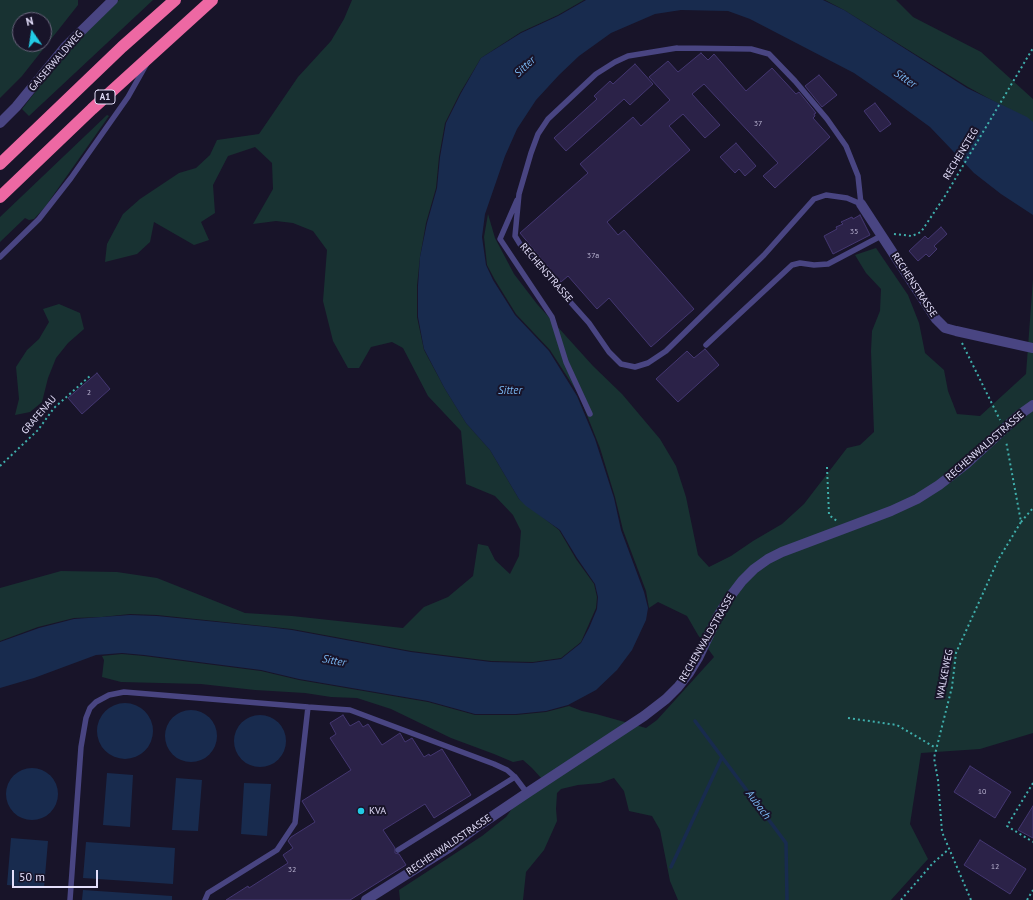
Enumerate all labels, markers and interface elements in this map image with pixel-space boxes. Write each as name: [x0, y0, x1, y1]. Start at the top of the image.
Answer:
north arrow: [12, 12, 52, 52]
text: N: [24, 14, 35, 29]
street label: GAISERWALDWEG: [26, 28, 86, 94]
water label: Sitter: [512, 54, 538, 80]
water label: Sitter: [891, 67, 919, 91]
road number: A1: [95, 90, 115, 104]
house number: 37: [754, 119, 762, 129]
street label: RECHENSTEG: [941, 126, 981, 182]
house number: 35: [850, 227, 858, 237]
street label: RECHENSTRASSE: [517, 241, 575, 305]
house number: 37a: [587, 251, 599, 261]
street label: RECHENSTRASSE: [889, 251, 939, 319]
water label: Sitter: [498, 384, 522, 398]
house number: 2: [87, 388, 91, 398]
street label: GRAFENAU: [19, 393, 59, 437]
street label: RECHENWALDSTRASSE: [943, 409, 1027, 483]
street label: RECHENWALDSTRASSE: [677, 592, 737, 684]
street label: WALKEWEG: [934, 648, 956, 700]
water label: Sitter: [321, 652, 347, 670]
house number: 10: [978, 787, 986, 797]
water label: Aubach: [743, 788, 773, 822]
place label: KVA: [369, 805, 386, 817]
marker: KVA: [356, 806, 366, 816]
street label: RECHENWALDSTRASSE: [404, 812, 494, 878]
scale bar: [14, 862, 100, 888]
house number: 12: [991, 862, 999, 872]
house number: 32: [288, 865, 296, 875]
text: 50 m: [19, 869, 45, 884]

